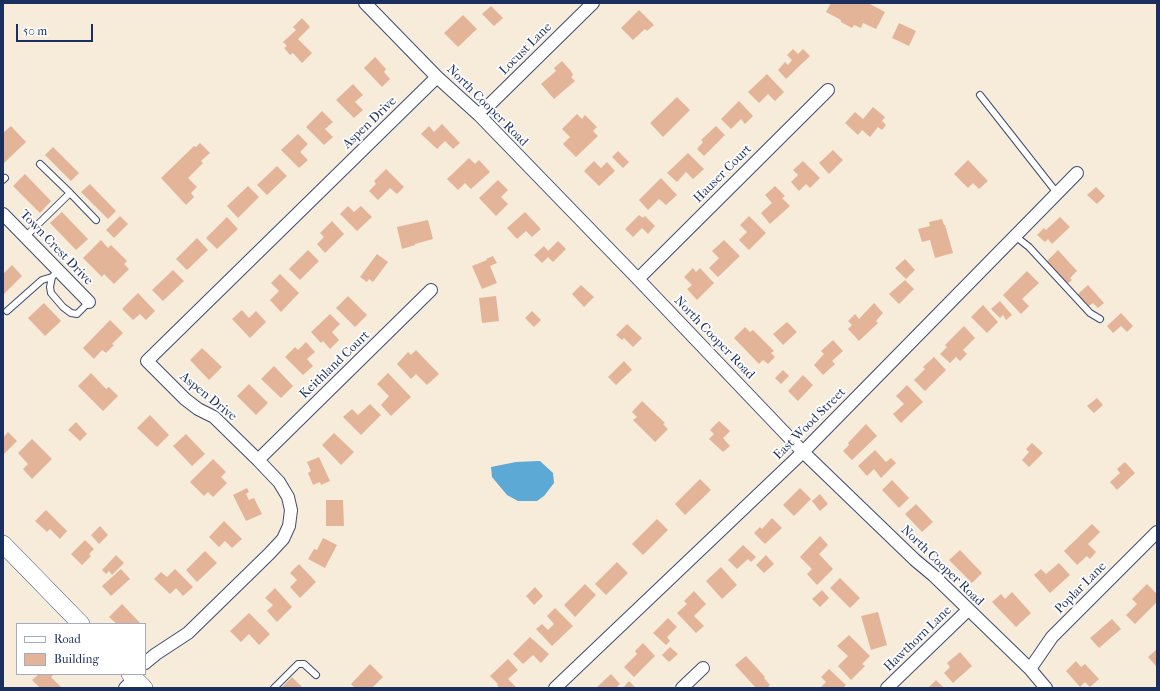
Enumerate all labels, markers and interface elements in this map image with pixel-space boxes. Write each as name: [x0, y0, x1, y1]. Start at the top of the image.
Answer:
scale bar: [18, 16, 95, 42]
street label: Locust Lane: [497, 20, 555, 78]
text: 50 m: [23, 24, 47, 38]
street label: North Cooper Road: [443, 62, 531, 150]
street label: Aspen Drive: [340, 93, 400, 153]
street label: Hauser Court: [691, 142, 755, 206]
street label: Town Crest Drive: [16, 207, 96, 289]
street label: North Cooper Road: [670, 293, 758, 383]
street label: Keithland Court: [297, 328, 373, 402]
street label: Aspen Drive: [176, 369, 240, 425]
street label: East Wood Street: [771, 385, 849, 463]
street label: North Cooper Road: [897, 522, 987, 610]
street label: Poplar Lane: [1052, 559, 1110, 617]
street label: Hawthorn Lane: [881, 603, 955, 675]
legend: [16, 623, 146, 675]
text: Road: [54, 632, 81, 646]
text: Building: [54, 652, 99, 666]

